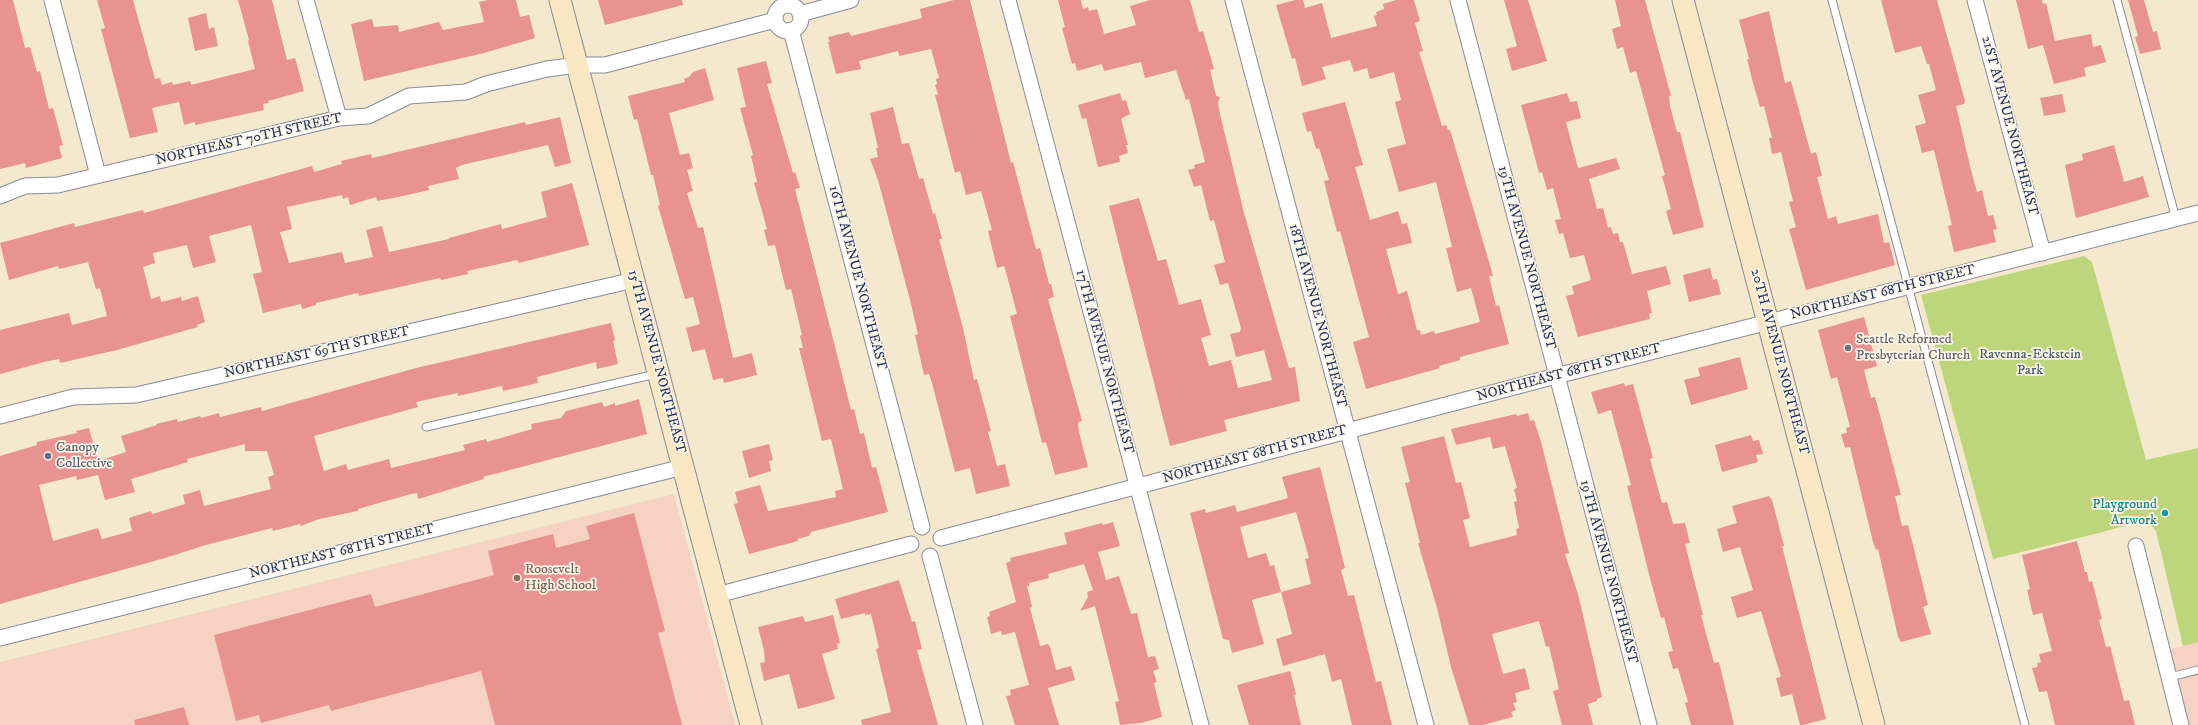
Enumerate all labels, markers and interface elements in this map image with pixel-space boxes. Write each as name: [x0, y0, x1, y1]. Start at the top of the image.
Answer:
street label: 21ST AVENUE NORTHEAST: [1977, 34, 2041, 218]
street label: NORTHEAST 70TH STREET: [154, 110, 344, 170]
street label: 19TH AVENUE NORTHEAST: [1493, 164, 1559, 352]
street label: 16TH AVENUE NORTHEAST: [824, 184, 890, 372]
street label: 18TH AVENUE NORTHEAST: [1284, 222, 1350, 410]
street label: NORTHEAST 68TH STREET: [1789, 262, 1977, 324]
street label: 20TH AVENUE NORTHEAST: [1746, 267, 1812, 457]
street label: 15TH AVENUE NORTHEAST: [623, 268, 689, 456]
street label: 17TH AVENUE NORTHEAST: [1071, 268, 1137, 456]
street label: NORTHEAST 69TH STREET: [223, 323, 411, 383]
place label: Seattle Reformed Presbyterian Church: [1856, 332, 1970, 364]
street label: NORTHEAST 68TH STREET: [1475, 340, 1663, 406]
marker: Seattle Reformed Presbyterian Church: [1843, 343, 1853, 353]
park label: Ravenna-Eckstein Park: [1979, 347, 2081, 380]
street label: NORTHEAST 68TH STREET: [1161, 422, 1349, 488]
place label: Canopy Collective: [56, 440, 112, 472]
marker: Canopy Collective: [43, 451, 53, 461]
street label: 19TH AVENUE NORTHEAST: [1575, 478, 1641, 666]
place label: Playground Artwork: [2092, 497, 2157, 530]
marker: Playground Artwork: [2160, 508, 2170, 518]
street label: NORTHEAST 68TH STREET: [248, 521, 436, 583]
place label: Roosevelt High School: [525, 562, 596, 594]
marker: Roosevelt High School: [512, 573, 522, 583]

